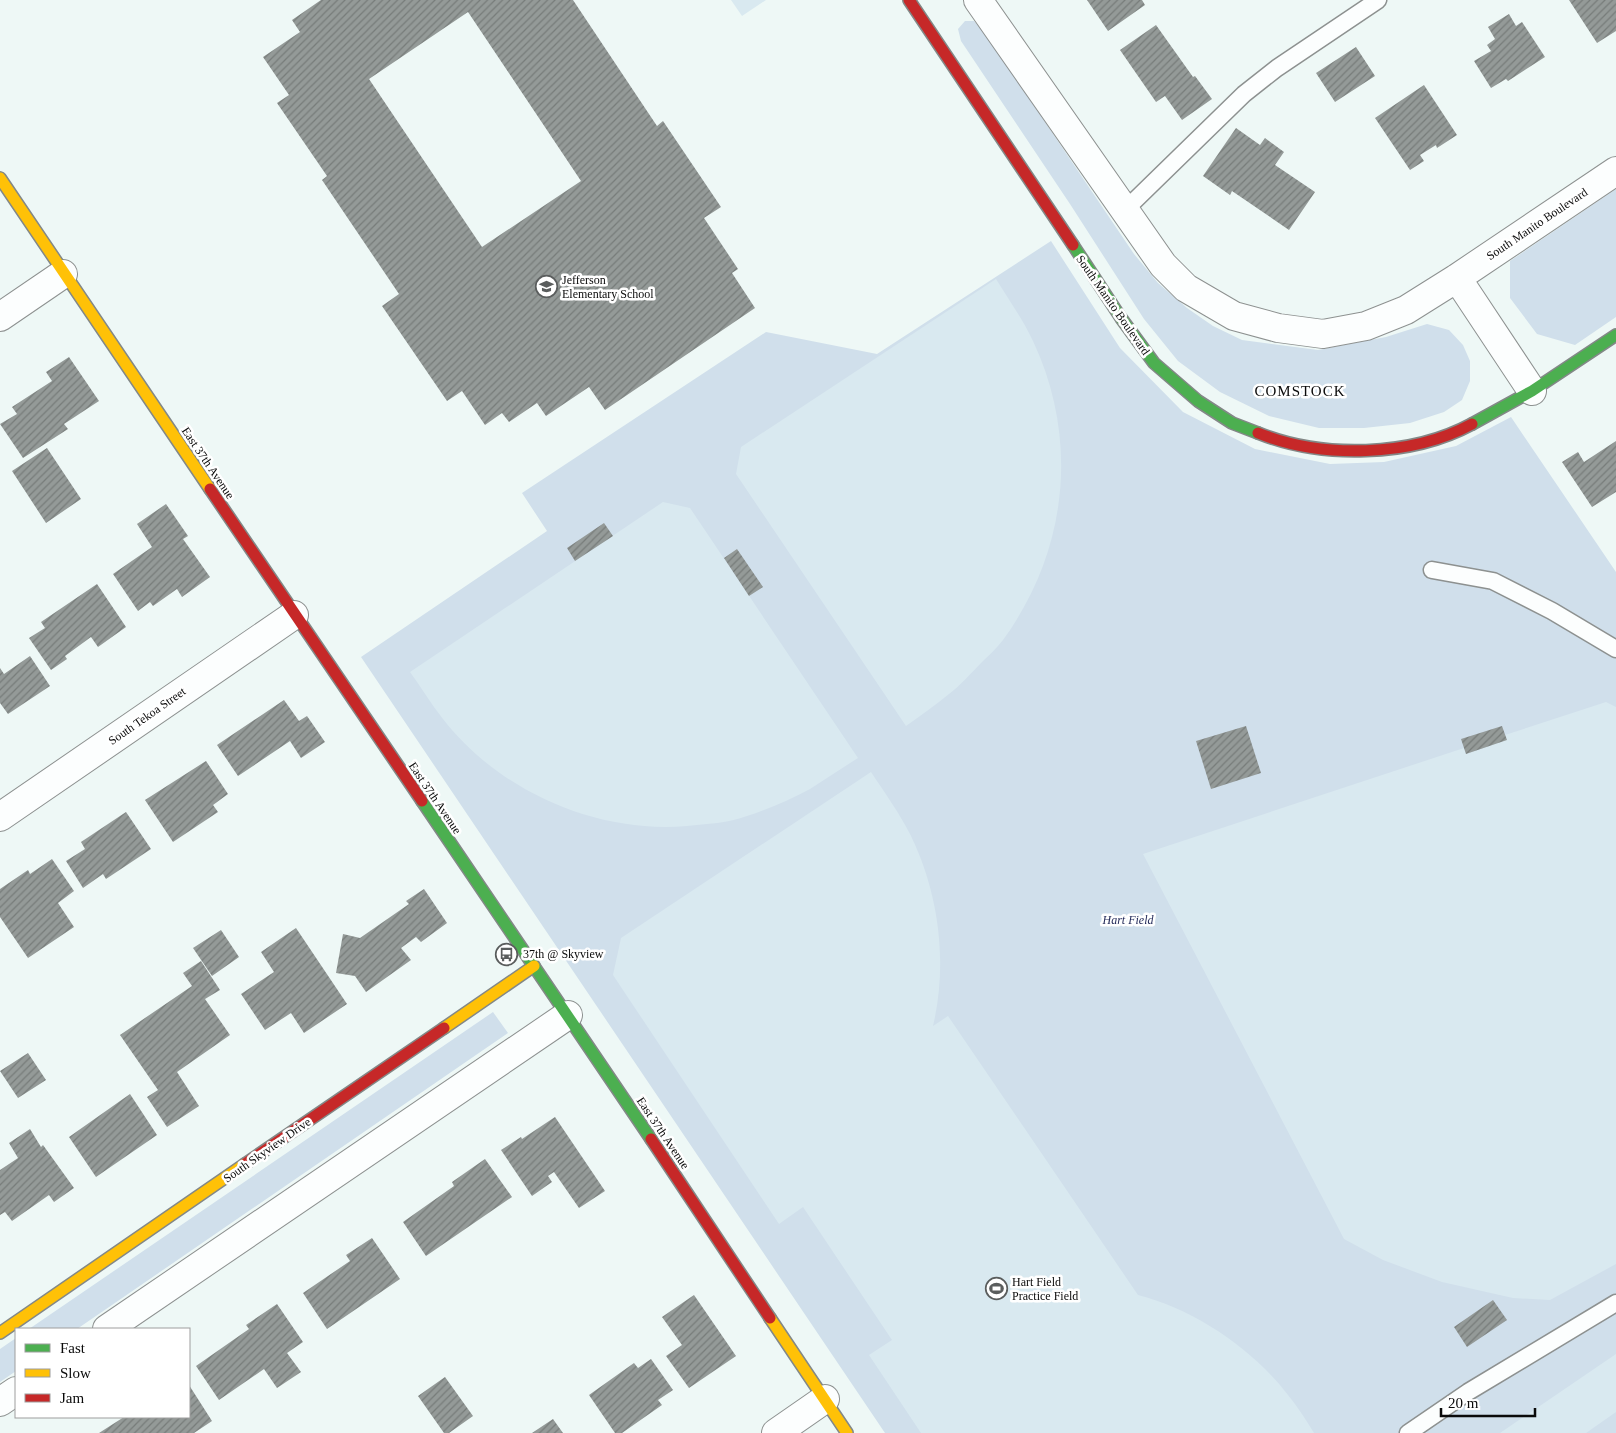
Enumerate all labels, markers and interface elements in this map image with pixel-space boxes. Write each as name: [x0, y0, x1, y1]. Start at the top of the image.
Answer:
street label: South Manito Boulevard: [1484, 185, 1590, 263]
street label: South Manito Boulevard: [1073, 252, 1153, 358]
place label: Jefferson Elementary School: [562, 273, 654, 301]
school or university icon: Jefferson Elementary School: [534, 275, 558, 299]
district label: COMSTOCK: [1254, 383, 1346, 399]
street label: East 37th Avenue: [179, 424, 237, 502]
street label: South Tekoa Street: [106, 684, 189, 748]
street label: East 37th Avenue: [406, 759, 464, 837]
park label: Hart Field: [1102, 913, 1154, 927]
bus stop icon: 37th @ Skyview: [495, 942, 519, 966]
place label: 37th @ Skyview: [523, 947, 604, 961]
street label: East 37th Avenue: [634, 1094, 692, 1172]
street label: South Skyview Drive: [221, 1115, 313, 1185]
place label: Hart Field Practice Field: [1012, 1275, 1078, 1303]
sports icon: Hart Field Practice Field: [984, 1277, 1008, 1301]
legend: [15, 1328, 190, 1418]
text: Fast: [60, 1340, 86, 1356]
text: Slow: [60, 1365, 91, 1381]
scale bar: [1441, 1386, 1535, 1418]
text: Jam: [60, 1390, 84, 1406]
text: 20 m: [1448, 1395, 1479, 1411]

